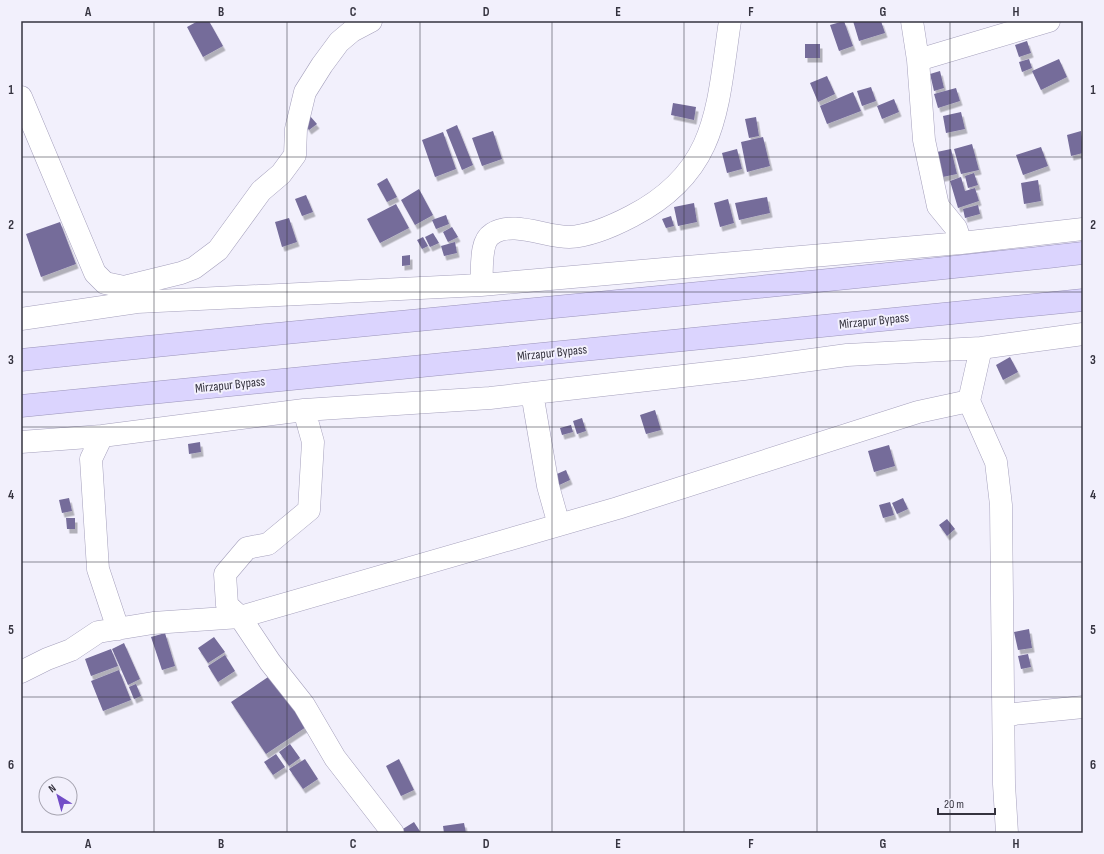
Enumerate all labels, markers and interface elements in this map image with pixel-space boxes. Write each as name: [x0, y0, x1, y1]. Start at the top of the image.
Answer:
text: A: [84, 4, 92, 20]
text: B: [218, 4, 224, 20]
text: C: [350, 4, 357, 20]
text: D: [483, 4, 490, 20]
text: E: [615, 4, 621, 20]
text: F: [748, 4, 754, 20]
text: G: [880, 4, 887, 20]
text: H: [1013, 4, 1020, 20]
text: 1: [8, 82, 14, 98]
text: 1: [1090, 82, 1096, 98]
text: 2: [8, 217, 14, 233]
text: 2: [1090, 217, 1096, 233]
street label: Mirzapur Bypass: [838, 309, 910, 333]
street label: Mirzapur Bypass: [516, 341, 588, 365]
text: 3: [8, 352, 14, 368]
text: 3: [1090, 352, 1096, 368]
street label: Mirzapur Bypass: [194, 373, 266, 397]
text: 4: [8, 487, 14, 503]
text: 4: [1090, 487, 1096, 503]
text: 5: [8, 622, 14, 638]
text: 5: [1090, 622, 1096, 638]
text: 6: [8, 757, 14, 773]
text: 6: [1090, 757, 1096, 773]
north arrow: [38, 776, 78, 816]
text: N: [46, 781, 59, 795]
scale bar: [938, 790, 995, 816]
text: 20 m: [944, 797, 964, 812]
text: A: [84, 836, 92, 852]
text: B: [218, 836, 224, 852]
text: C: [350, 836, 357, 852]
text: D: [483, 836, 490, 852]
text: E: [615, 836, 621, 852]
text: F: [748, 836, 754, 852]
text: G: [880, 836, 887, 852]
text: H: [1013, 836, 1020, 852]

